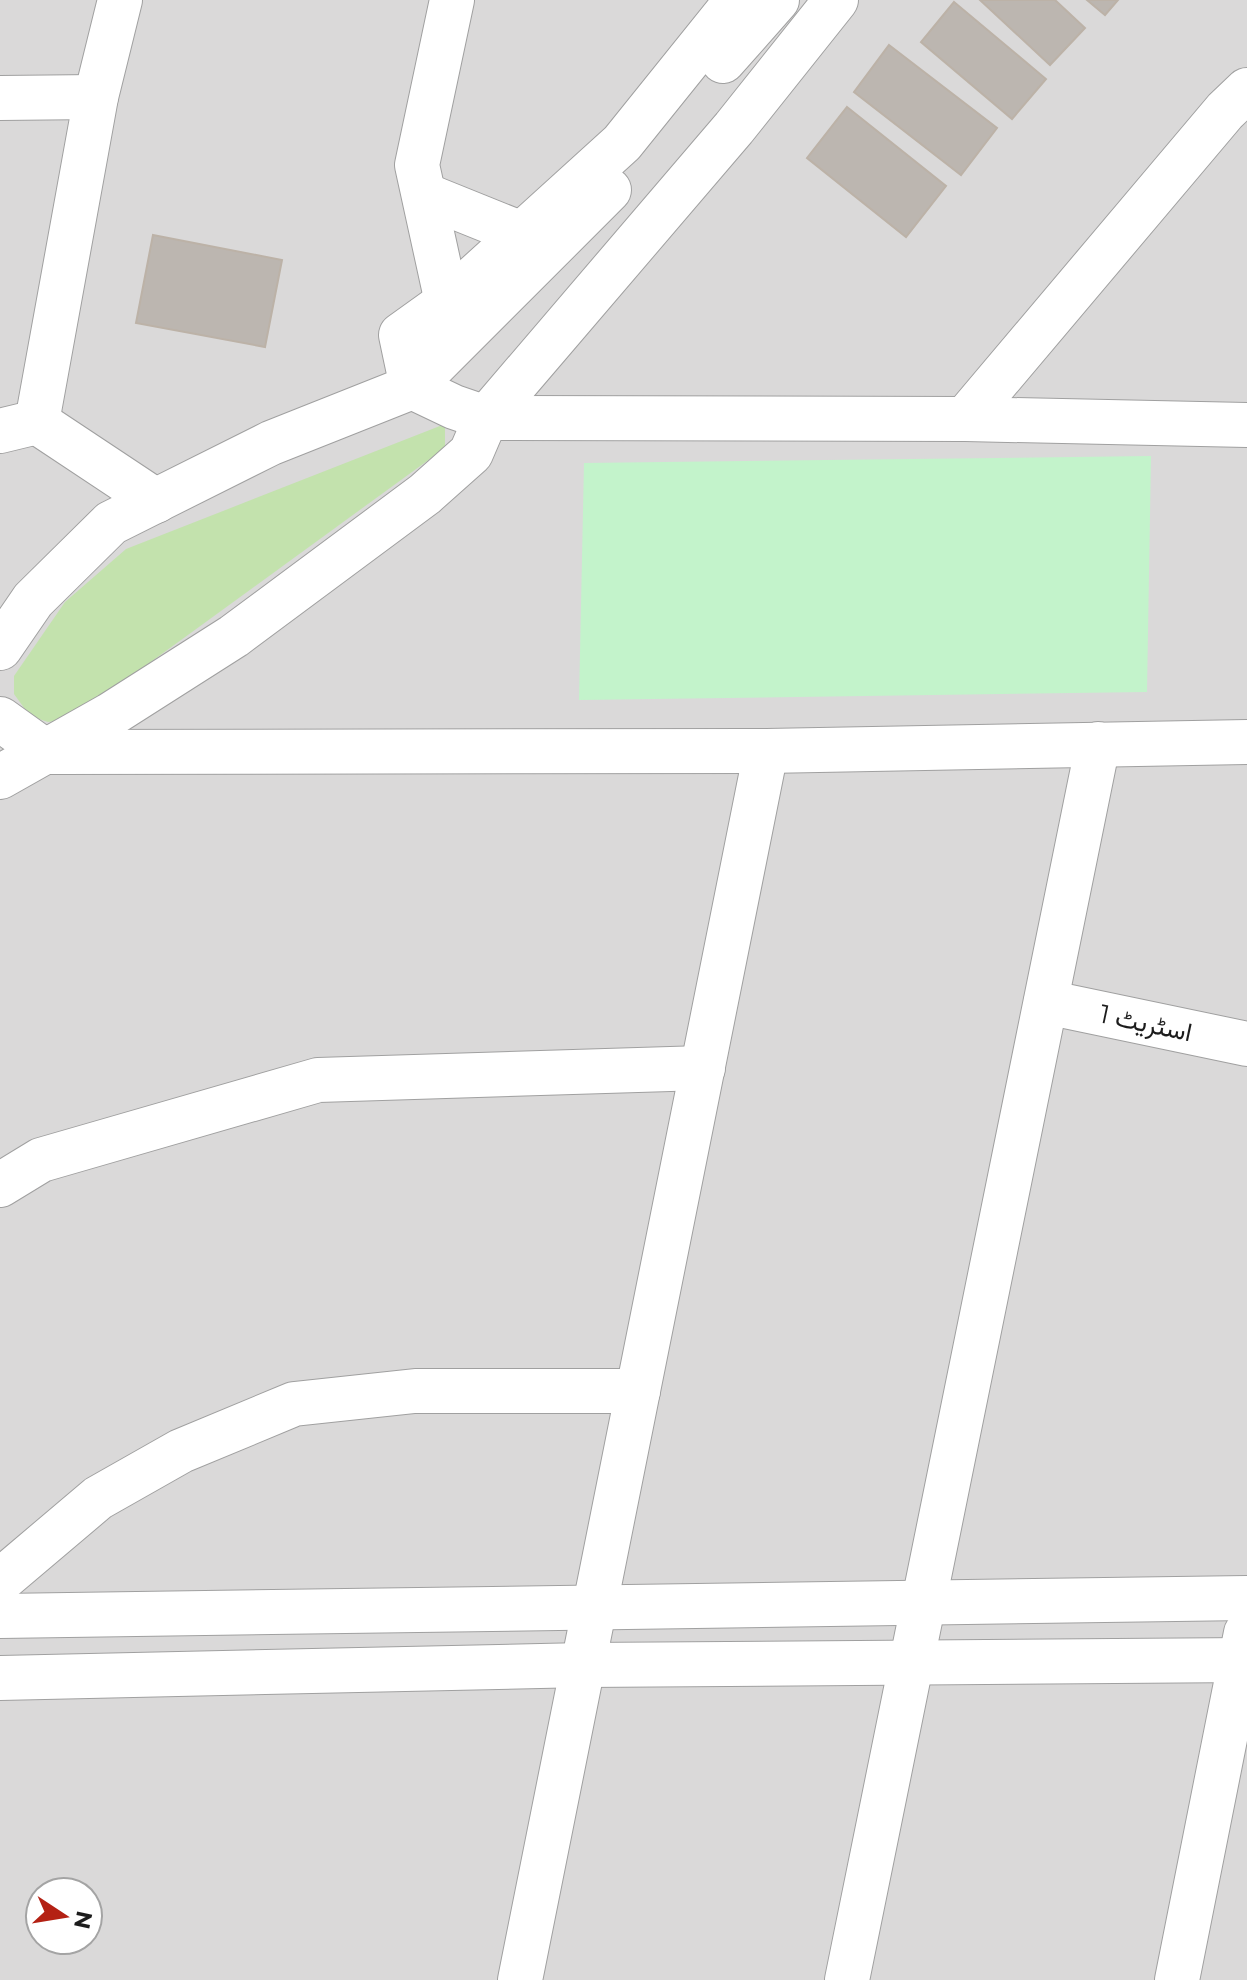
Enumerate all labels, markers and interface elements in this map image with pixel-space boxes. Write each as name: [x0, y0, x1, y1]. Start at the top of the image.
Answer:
street label: اسٹریٹ 1: [1097, 998, 1195, 1048]
north arrow: [24, 1876, 104, 1956]
text: N: [68, 1909, 98, 1932]

